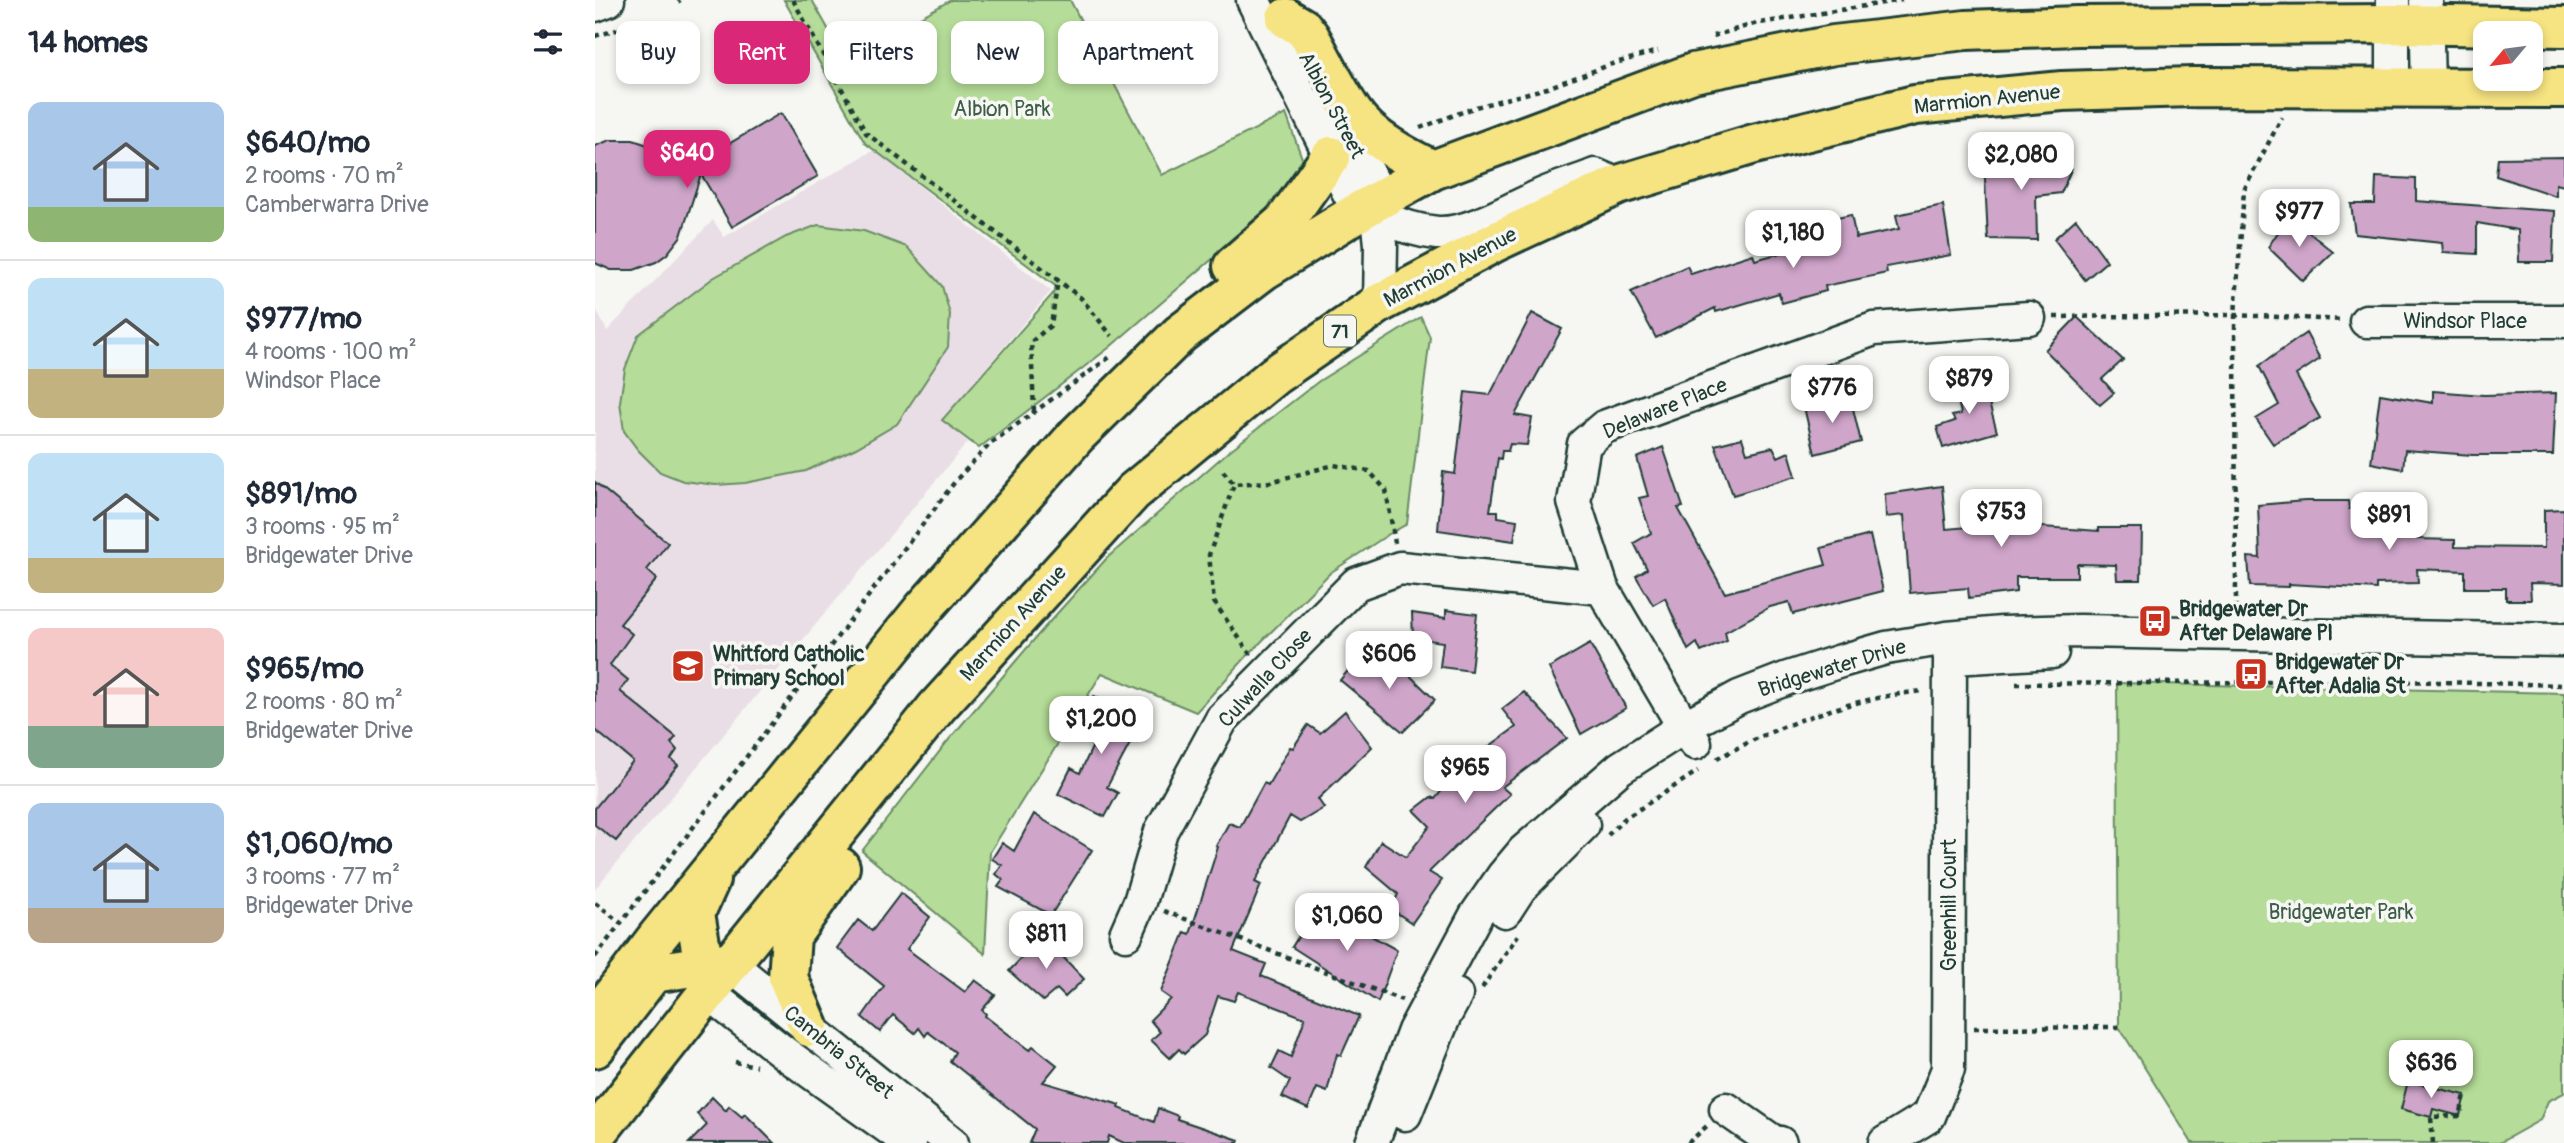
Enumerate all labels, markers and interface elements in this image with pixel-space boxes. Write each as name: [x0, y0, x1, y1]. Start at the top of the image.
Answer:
chip: Buy: [616, 21, 700, 84]
chip: Rent: [714, 21, 810, 84]
chip: Filters: [824, 21, 937, 84]
chip: New: [951, 21, 1044, 84]
chip: Apartment: [1058, 21, 1218, 84]
north arrow: [2473, 21, 2543, 91]
map controls: [2473, 21, 2543, 91]
icon: filters: [529, 23, 567, 61]
text: 14 homes: [28, 24, 148, 61]
street label: Albion Street: [1292, 47, 1371, 164]
street label: Marmion Avenue: [1913, 78, 2062, 121]
park label: Albion Park: [954, 96, 1051, 123]
text: $640/mo: [245, 124, 370, 161]
icon: home: [84, 130, 168, 214]
pin: $640: [646, 130, 728, 190]
pin: $2,080: [1964, 132, 2078, 192]
text: $640: [660, 138, 714, 167]
text: $2,080: [1984, 140, 2058, 169]
text: 2 rooms · 70 m²: [245, 161, 404, 190]
text: Camberwarra Drive: [245, 190, 429, 219]
pin: $977: [2258, 190, 2340, 249]
text: $977: [2275, 197, 2323, 226]
pin: $1,180: [1736, 210, 1850, 270]
text: $1,180: [1761, 218, 1825, 247]
street label: Marmion Avenue: [1379, 221, 1522, 314]
text: $977/mo: [245, 300, 362, 337]
icon: home: [84, 306, 168, 390]
street label: Windsor Place: [2403, 308, 2528, 335]
road number: 71: [1324, 316, 1356, 346]
text: 4 rooms · 100 m²: [245, 337, 417, 366]
pin: $879: [1928, 356, 2010, 416]
text: $879: [1945, 364, 1993, 393]
text: Windsor Place: [245, 366, 381, 395]
pin: $776: [1791, 366, 1873, 425]
street label: Delaware Place: [1599, 371, 1732, 446]
text: $776: [1807, 373, 1857, 402]
text: $891/mo: [245, 475, 357, 512]
icon: home: [84, 481, 168, 565]
pin: $753: [1960, 490, 2042, 549]
pin: $891: [2348, 492, 2430, 552]
text: $753: [1976, 497, 2026, 526]
text: $891: [2367, 500, 2411, 529]
text: 3 rooms · 95 m²: [245, 512, 400, 541]
text: Bridgewater Drive: [245, 541, 413, 570]
street label: Marmion Avenue: [954, 559, 1073, 687]
place label: Bridgewater Dr After Delaware Pl: [2179, 596, 2333, 647]
bus stop icon: Bridgewater Dr After Delaware Pl: [2136, 602, 2174, 640]
street label: Culwalla Close: [1213, 623, 1319, 734]
pin: $606: [1348, 632, 1430, 691]
street label: Bridgewater Drive: [1755, 633, 1910, 704]
text: $606: [1362, 639, 1416, 668]
place label: Whitford Catholic Primary School: [713, 641, 865, 692]
school or university icon: Whitford Catholic Primary School: [669, 647, 707, 685]
place label: Bridgewater Dr After Adalia St: [2275, 649, 2406, 700]
text: $965/mo: [245, 650, 364, 687]
bus stop icon: Bridgewater Dr After Adalia St: [2232, 655, 2270, 693]
icon: home: [84, 656, 168, 740]
text: 2 rooms · 80 m²: [245, 687, 403, 716]
pin: $1,200: [1044, 696, 1158, 756]
text: $1,200: [1065, 704, 1137, 733]
text: Bridgewater Drive: [245, 716, 413, 745]
pin: $965: [1424, 746, 1506, 805]
text: $965: [1440, 753, 1490, 782]
text: $1,060/mo: [245, 825, 393, 862]
icon: home: [84, 831, 168, 915]
street label: Greenhill Court: [1936, 838, 1963, 971]
text: 3 rooms · 77 m²: [245, 862, 400, 891]
text: Bridgewater Drive: [245, 891, 413, 920]
pin: $1,060: [1290, 894, 1404, 953]
park label: Bridgewater Park: [2268, 899, 2414, 926]
text: $1,060: [1311, 901, 1383, 930]
pin: $811: [1005, 912, 1087, 971]
text: $811: [1025, 919, 1067, 948]
street label: Cambria Street: [778, 1000, 900, 1105]
pin: $636: [2390, 1040, 2472, 1100]
text: $636: [2405, 1048, 2457, 1077]

